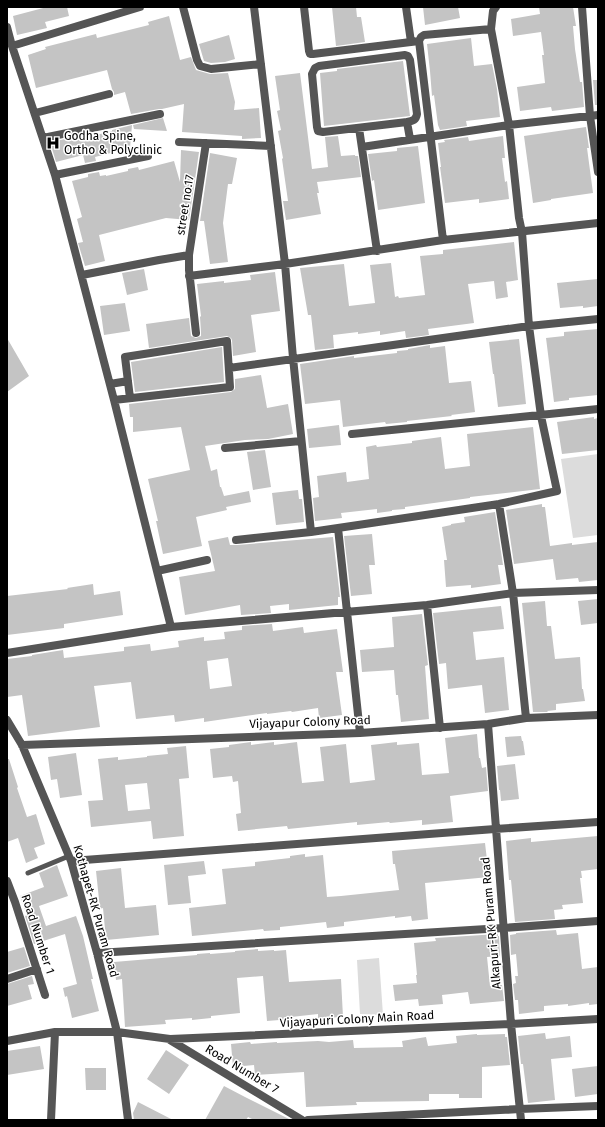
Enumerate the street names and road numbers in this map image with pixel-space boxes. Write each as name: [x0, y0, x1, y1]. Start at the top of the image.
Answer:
street label: street no.17: [173, 174, 197, 236]
street label: Vijayapur Colony Road: [249, 713, 371, 731]
street label: Kothapet-RK Puram Road: [70, 843, 122, 979]
street label: Alkapuri-RK Puram Road: [478, 856, 504, 990]
street label: Road Number 1: [19, 892, 57, 976]
street label: Vijayapuri Colony Main Road: [280, 1008, 434, 1030]
street label: Road Number 7: [203, 1042, 281, 1096]

